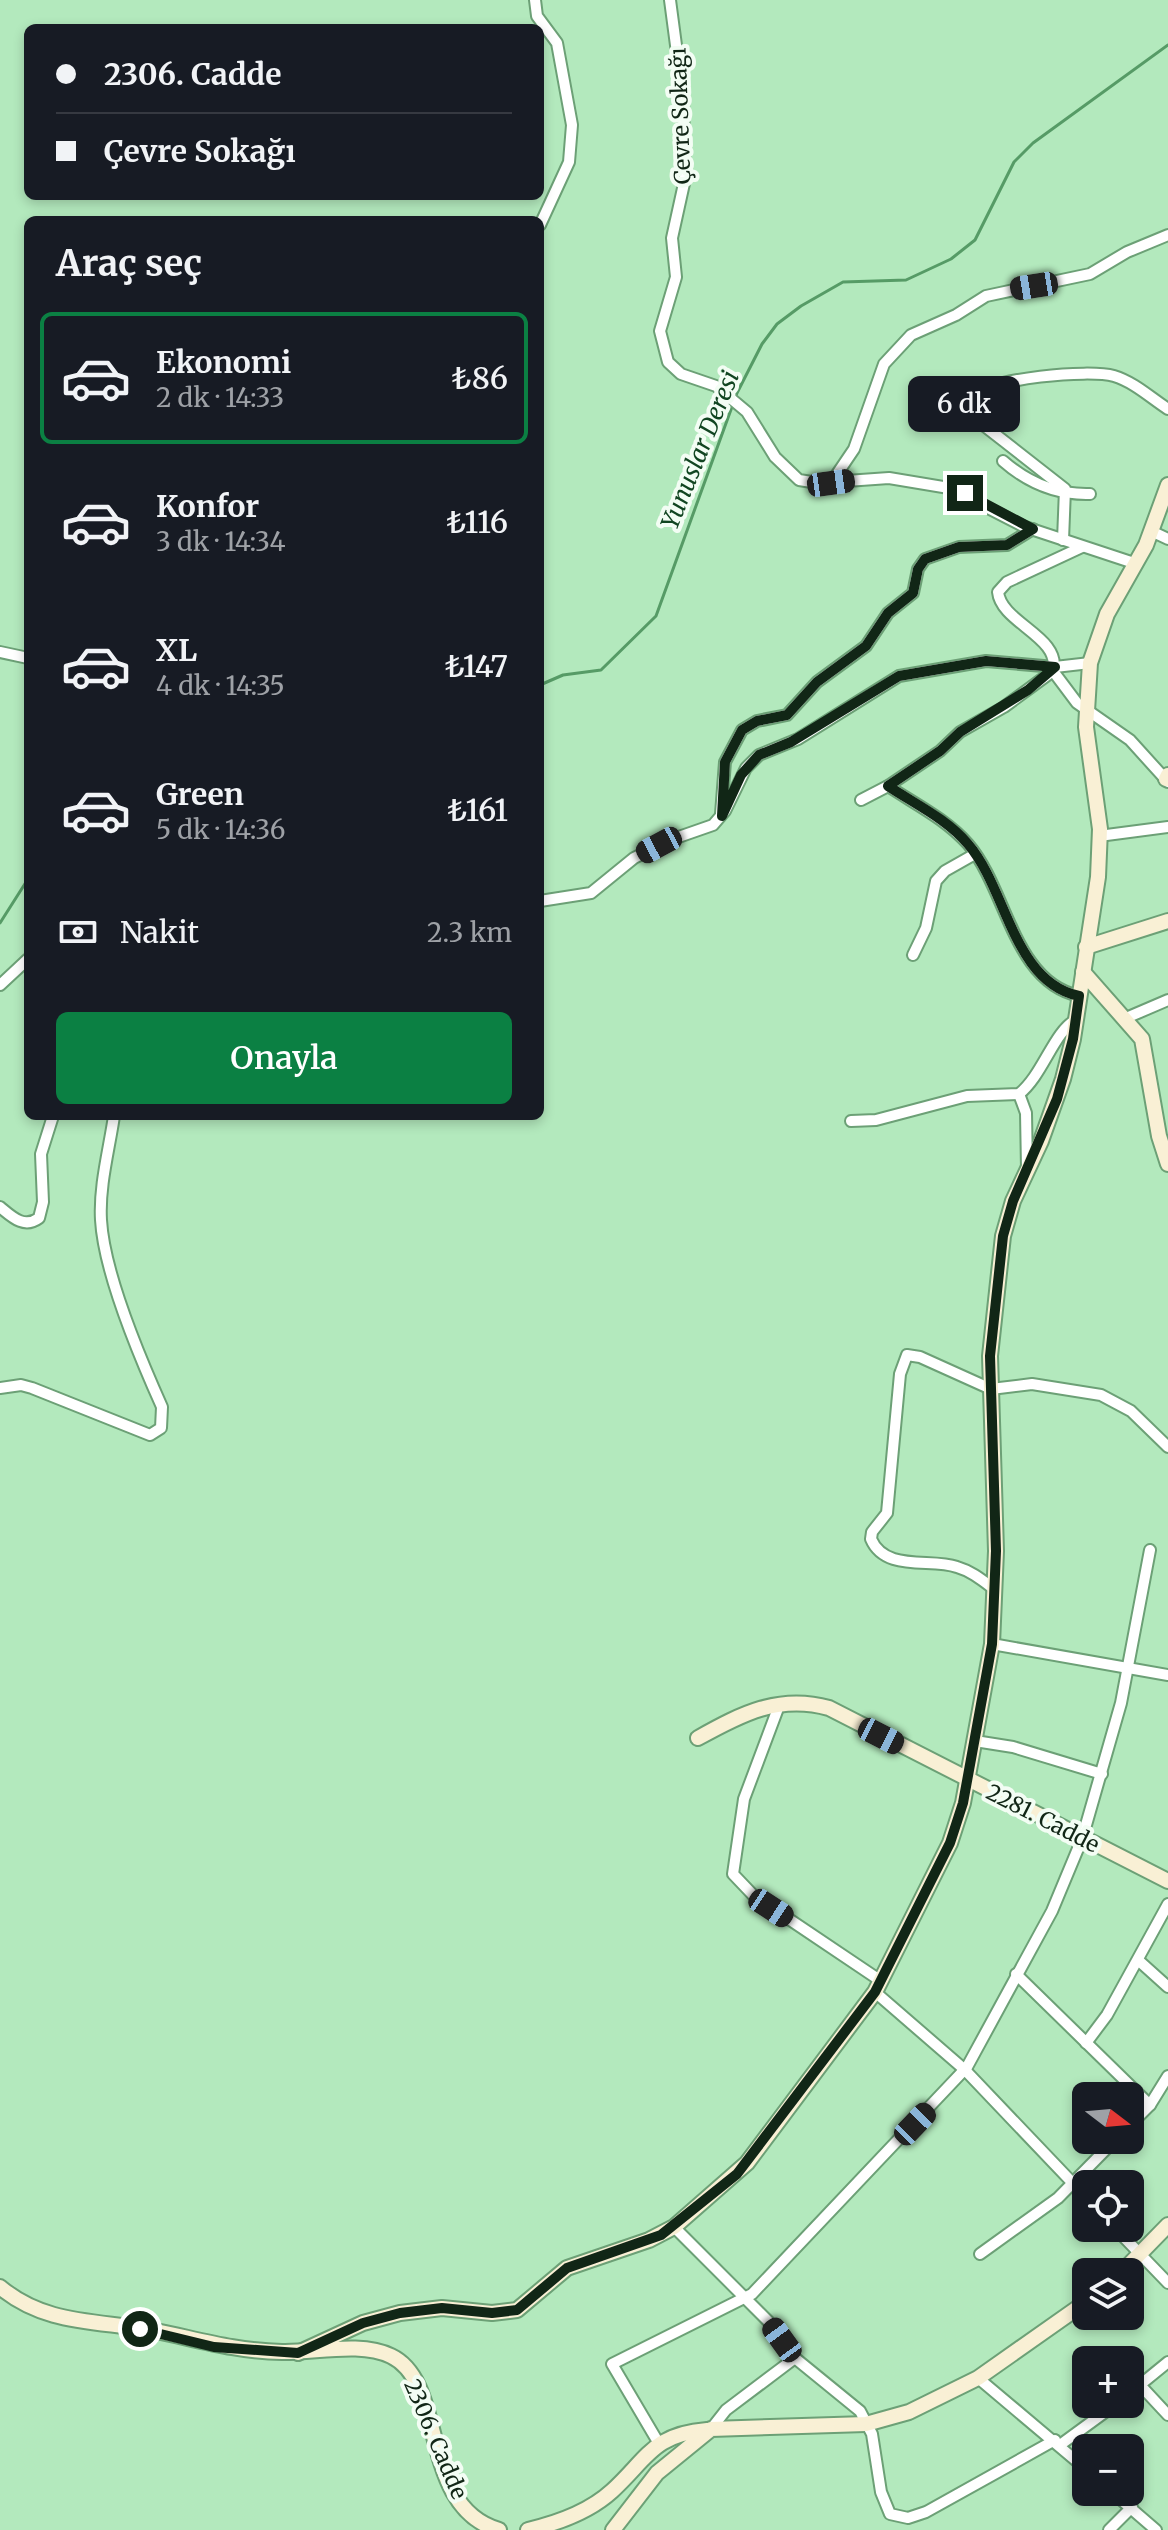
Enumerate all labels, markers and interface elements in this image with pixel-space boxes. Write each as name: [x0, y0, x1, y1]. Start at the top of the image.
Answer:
street label: Çevre Sokağı: [664, 47, 696, 185]
text: 2306. Cadde: [104, 55, 281, 93]
text: Çevre Sokağı: [104, 132, 296, 170]
text: Araç seç: [56, 241, 202, 286]
car: [1008, 270, 1060, 302]
icon: car: [60, 342, 132, 414]
text: Ekonomi: [156, 343, 291, 381]
text: ₺86: [451, 359, 508, 397]
water label: Yunuslar Deresi: [654, 366, 746, 534]
callout: 6 dk: [909, 377, 1021, 433]
text: 2 dk · 14:33: [156, 381, 284, 414]
text: 6 dk: [937, 387, 991, 420]
car: [806, 468, 856, 498]
route end: [947, 475, 983, 511]
icon: car: [60, 486, 132, 558]
text: Konfor: [156, 487, 259, 525]
text: ₺116: [446, 503, 508, 541]
text: 3 dk · 14:34: [156, 525, 286, 558]
icon: car: [60, 630, 132, 702]
text: XL: [156, 631, 197, 669]
text: ₺147: [444, 647, 508, 685]
text: 4 dk · 14:35: [156, 669, 285, 702]
icon: car: [60, 774, 132, 846]
text: Green: [156, 775, 244, 813]
text: ₺161: [447, 791, 508, 829]
text: 5 dk · 14:36: [156, 813, 286, 846]
car: [632, 823, 686, 867]
icon: cash: [56, 910, 100, 954]
text: Nakit: [120, 913, 199, 951]
text: 2.3 km: [427, 916, 512, 949]
button: Onayla: [56, 1012, 512, 1104]
car: [854, 1714, 908, 1758]
street label: 2281. Cadde: [982, 1778, 1104, 1858]
car: [744, 1885, 798, 1931]
north arrow: [1072, 2082, 1144, 2154]
map controls: [1072, 2082, 1144, 2506]
car: [890, 2098, 940, 2150]
button: locate: [1072, 2170, 1144, 2242]
button: layers: [1072, 2258, 1144, 2330]
route start: [122, 2311, 158, 2347]
car: [758, 2314, 806, 2366]
button: +: [1072, 2346, 1144, 2418]
street label: 2306. Cadde: [398, 2375, 474, 2503]
button: −: [1072, 2434, 1144, 2506]

